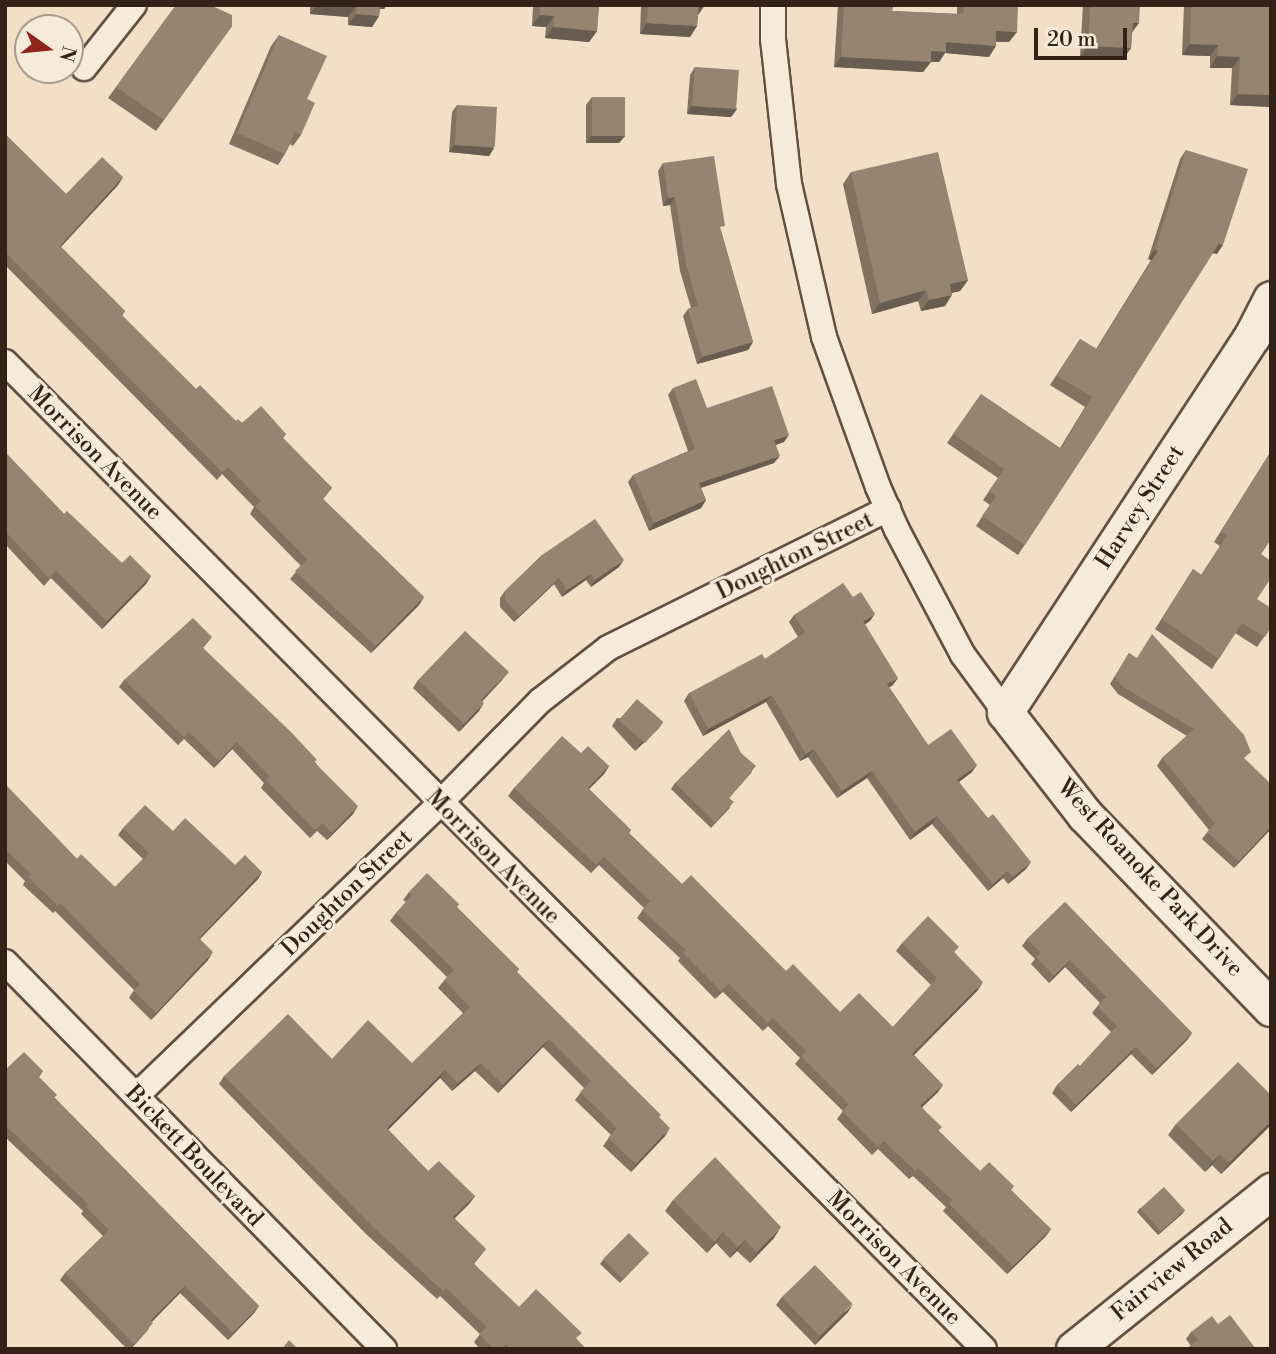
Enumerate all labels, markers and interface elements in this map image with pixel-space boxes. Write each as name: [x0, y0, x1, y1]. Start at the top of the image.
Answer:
north arrow: [14, 14, 84, 84]
scale bar: [1038, 14, 1131, 58]
text: 20 m: [1047, 27, 1096, 53]
text: N: [54, 44, 81, 64]
street label: Morrison Avenue: [22, 380, 168, 526]
street label: Harvey Street: [1090, 440, 1190, 574]
street label: Doughton Street: [712, 506, 878, 606]
street label: West Roanoke Park Drive: [1051, 773, 1249, 983]
street label: Morrison Avenue: [420, 784, 566, 930]
street label: Doughton Street: [276, 824, 418, 962]
street label: Bickett Boulevard: [119, 1079, 269, 1233]
street label: Morrison Avenue: [821, 1185, 967, 1331]
street label: Fairview Road: [1106, 1213, 1238, 1327]

